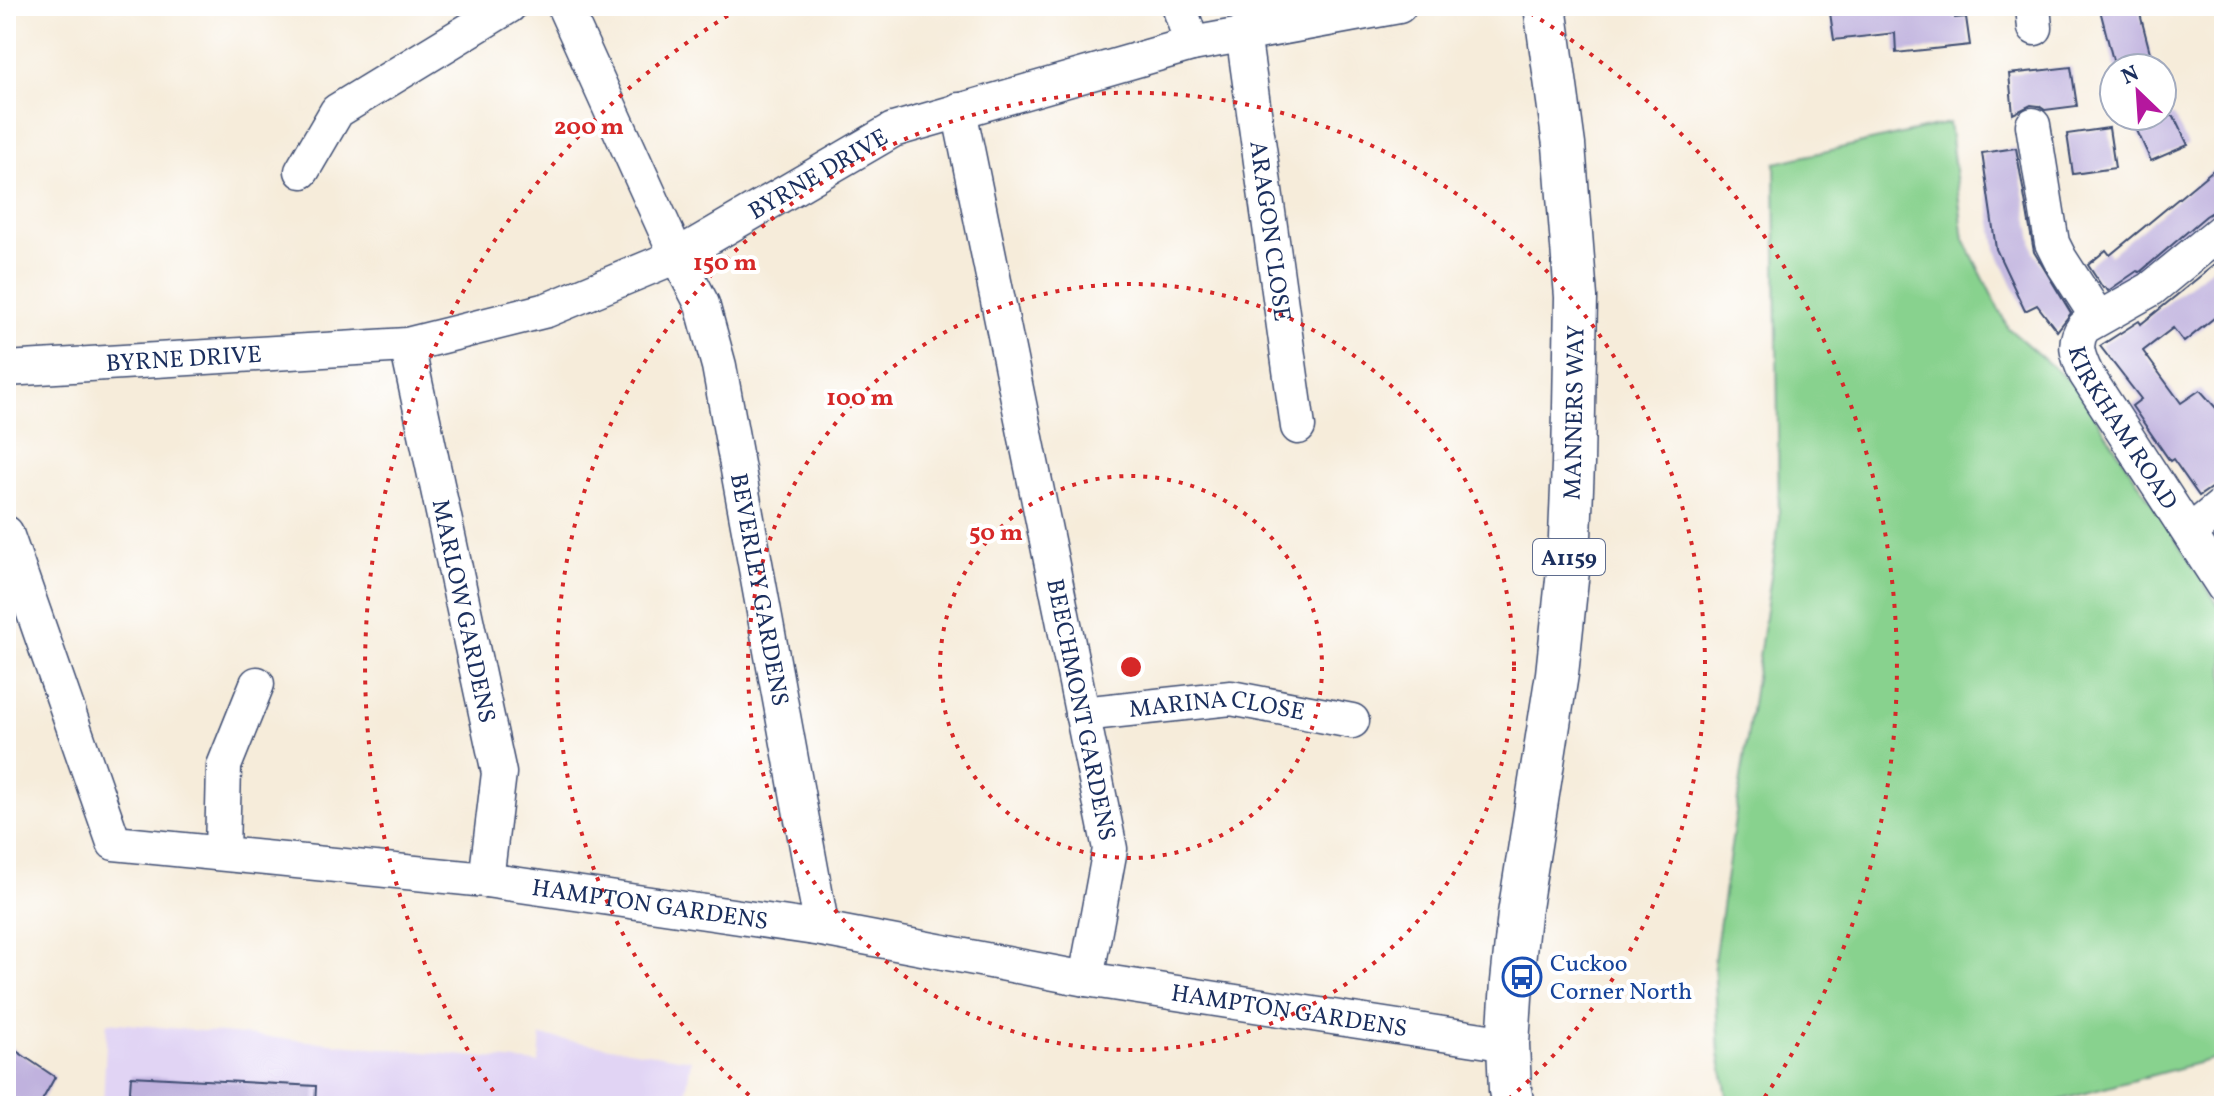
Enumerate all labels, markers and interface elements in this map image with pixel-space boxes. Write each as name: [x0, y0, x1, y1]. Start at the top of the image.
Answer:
north arrow: [2098, 52, 2178, 132]
text: N: [2117, 59, 2144, 94]
text: 200 m: [554, 111, 624, 145]
street label: BYRNE DRIVE: [743, 121, 895, 230]
street label: ARAGON CLOSE: [1239, 139, 1298, 324]
text: 150 m: [693, 247, 757, 281]
street label: MANNERS WAY: [1557, 325, 1594, 501]
street label: BYRNE DRIVE: [105, 339, 263, 382]
street label: KIRKHAM ROAD: [2058, 343, 2185, 517]
text: 100 m: [826, 382, 894, 416]
street label: BEVERLEY GARDENS: [720, 471, 796, 709]
street label: MARLOW GARDENS: [422, 496, 503, 726]
text: 50 m: [969, 517, 1023, 551]
road number: A1159: [1533, 539, 1605, 575]
street label: BEECHMONT GARDENS: [1036, 576, 1123, 844]
centre of rings: [1117, 653, 1145, 681]
street label: MARINA CLOSE: [1127, 683, 1307, 731]
street label: HAMPTON GARDENS: [529, 872, 770, 940]
place label: Cuckoo Corner North: [1550, 948, 1692, 1010]
bus stop icon: Cuckoo Corner North: [1501, 956, 1543, 998]
street label: HAMPTON GARDENS: [1169, 977, 1409, 1047]

